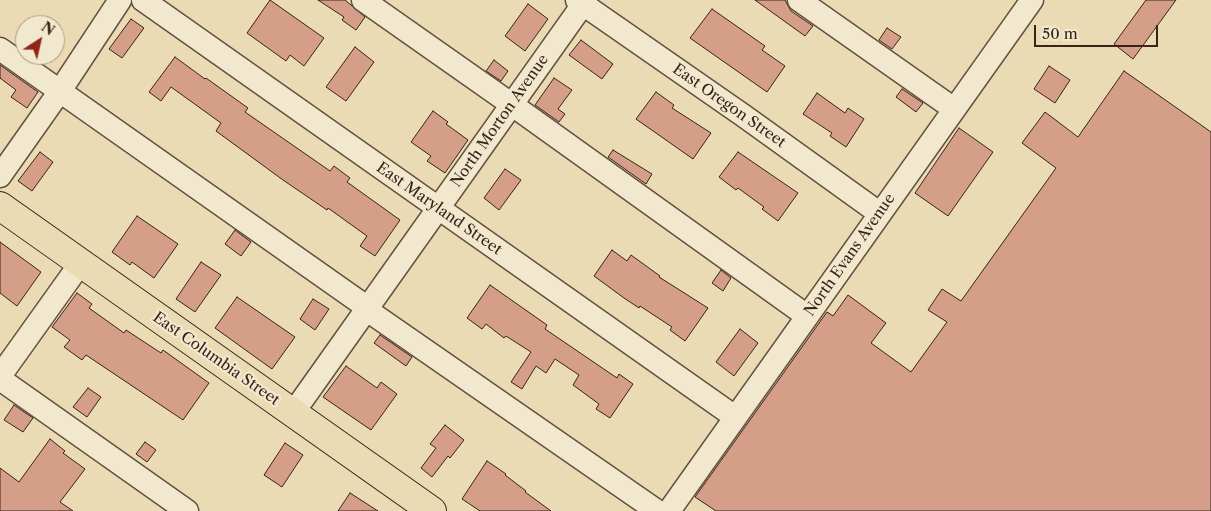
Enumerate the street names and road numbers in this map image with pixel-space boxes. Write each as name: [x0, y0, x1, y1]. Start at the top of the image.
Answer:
street label: North Morton Avenue: [447, 51, 553, 191]
street label: East Oregon Street: [669, 60, 789, 152]
street label: East Maryland Street: [373, 159, 505, 259]
street label: North Evans Avenue: [801, 190, 899, 320]
street label: East Columbia Street: [149, 308, 283, 410]

